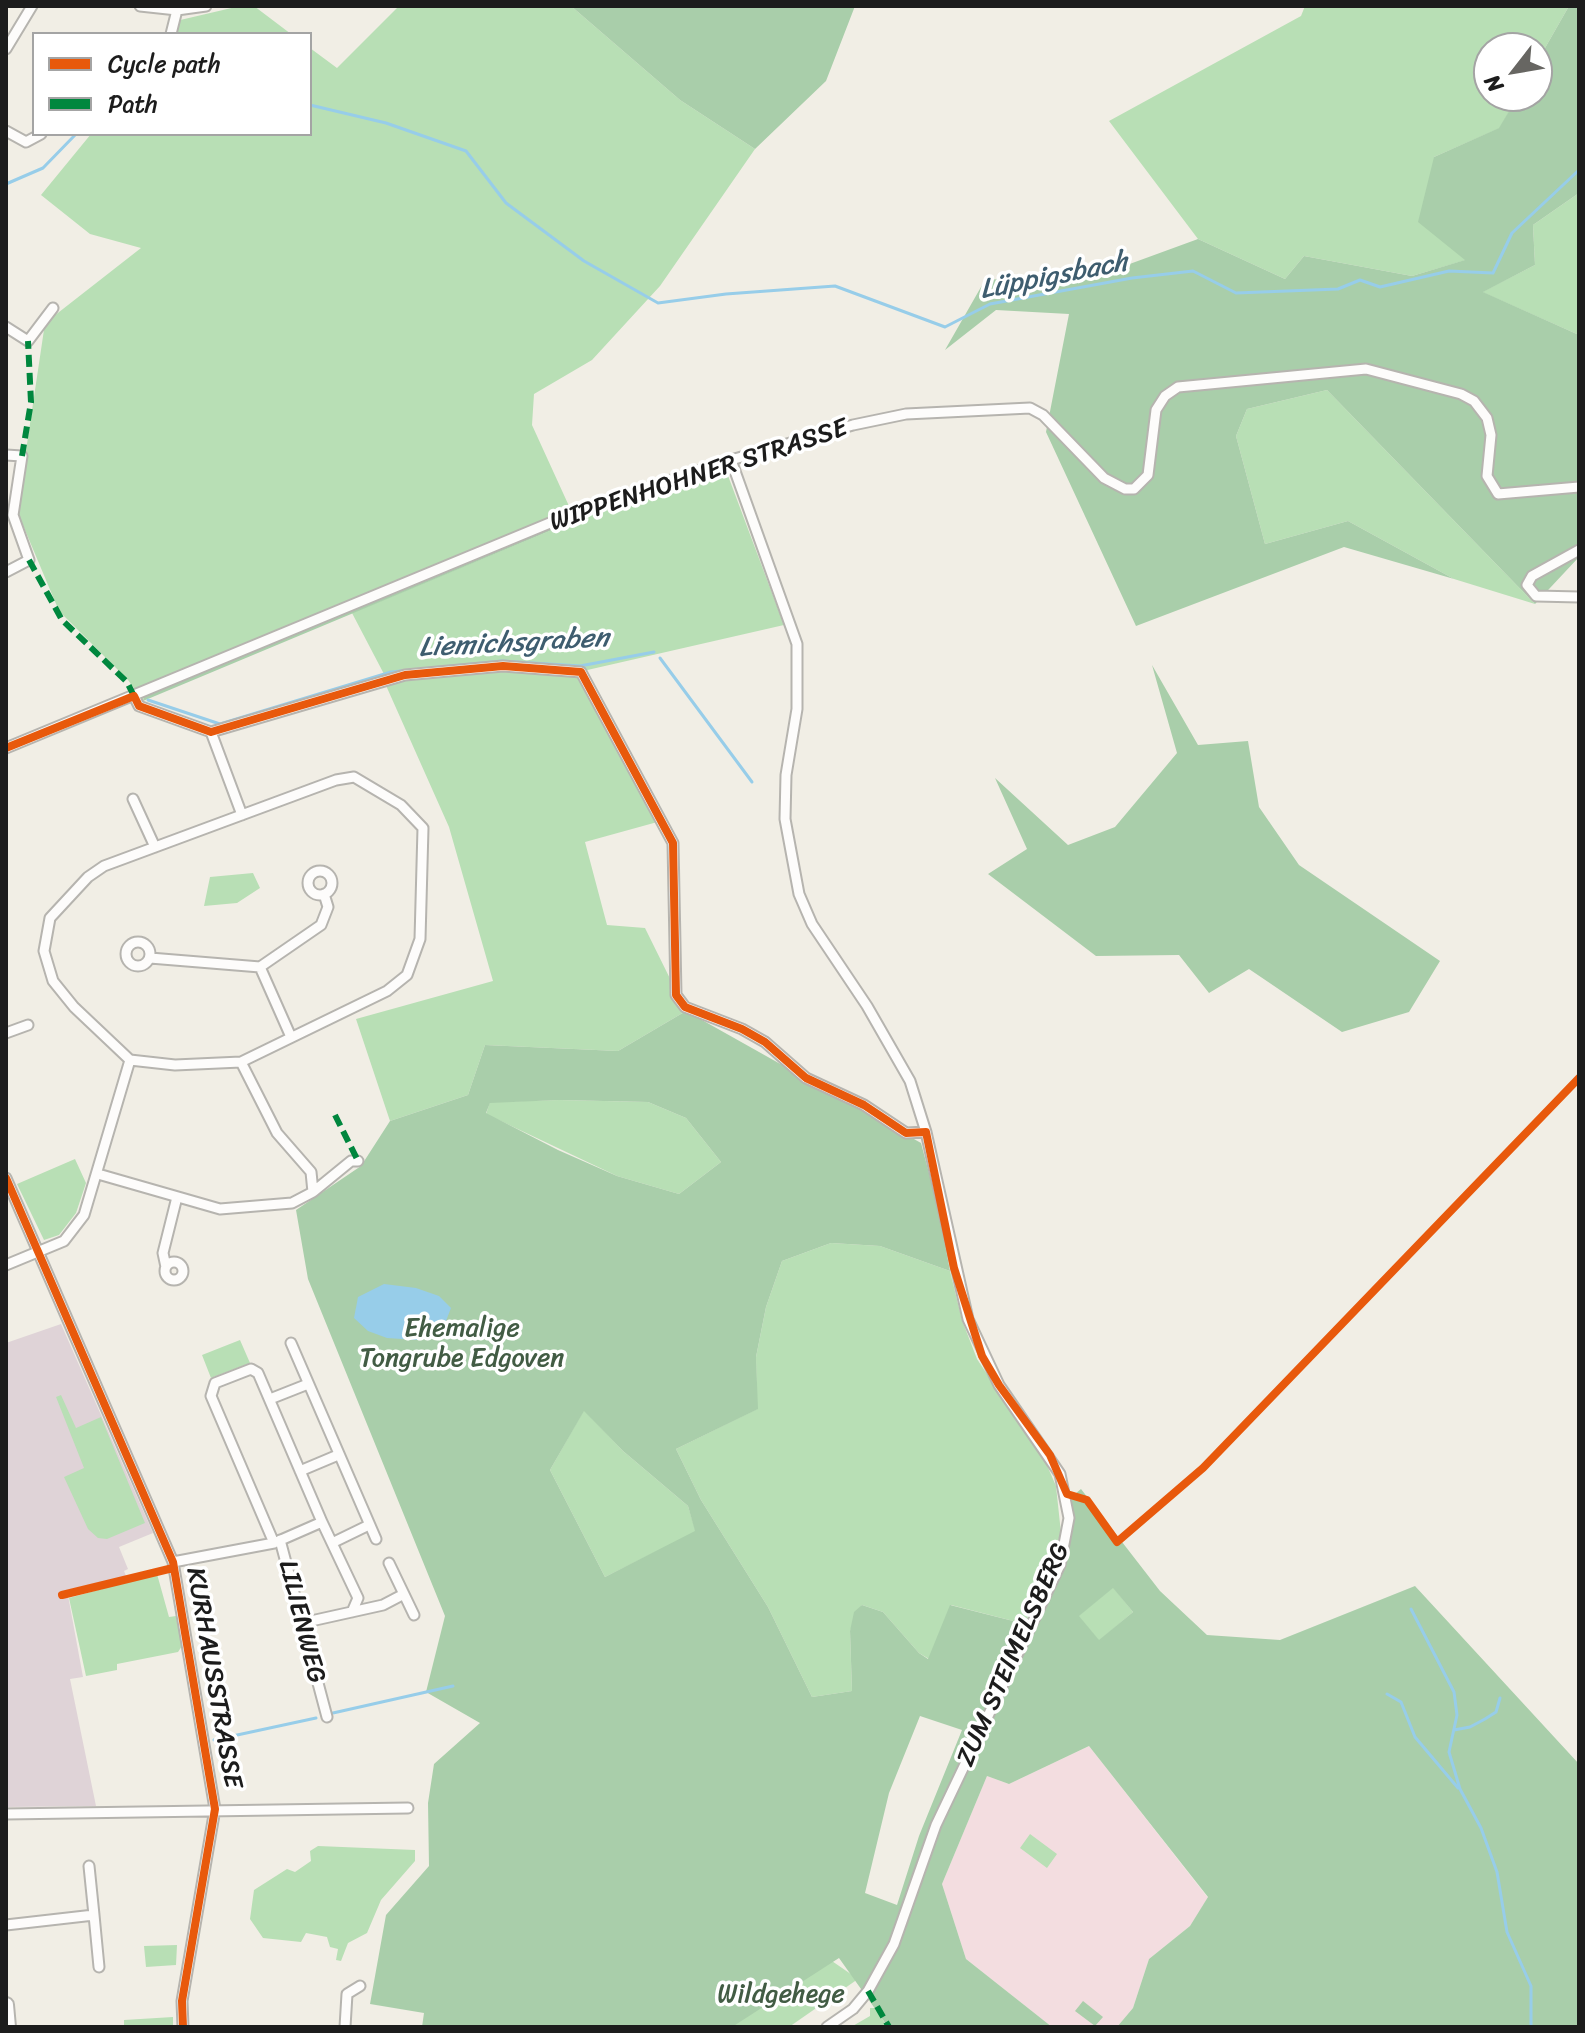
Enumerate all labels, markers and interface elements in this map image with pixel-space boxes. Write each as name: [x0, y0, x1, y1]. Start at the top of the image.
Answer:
legend: [32, 32, 312, 136]
north arrow: [1473, 32, 1553, 112]
text: Cycle path: [108, 43, 221, 85]
text: N: [1473, 67, 1514, 100]
text: Path: [108, 83, 158, 125]
water label: Lüppigsbach: [977, 246, 1131, 308]
street label: WIPPENHOHNER STRASSE: [546, 413, 852, 539]
water label: Liemichsgraben: [418, 622, 610, 666]
park label: Ehemalige Tongrube Edgoven: [360, 1313, 564, 1374]
street label: ZUM STEIMELSBERG: [951, 1539, 1077, 1771]
street label: LILIENWEG: [271, 1557, 331, 1687]
street label: KURHAUSSTRASSE: [178, 1565, 248, 1791]
park label: Wildgehege: [717, 1979, 845, 2011]

